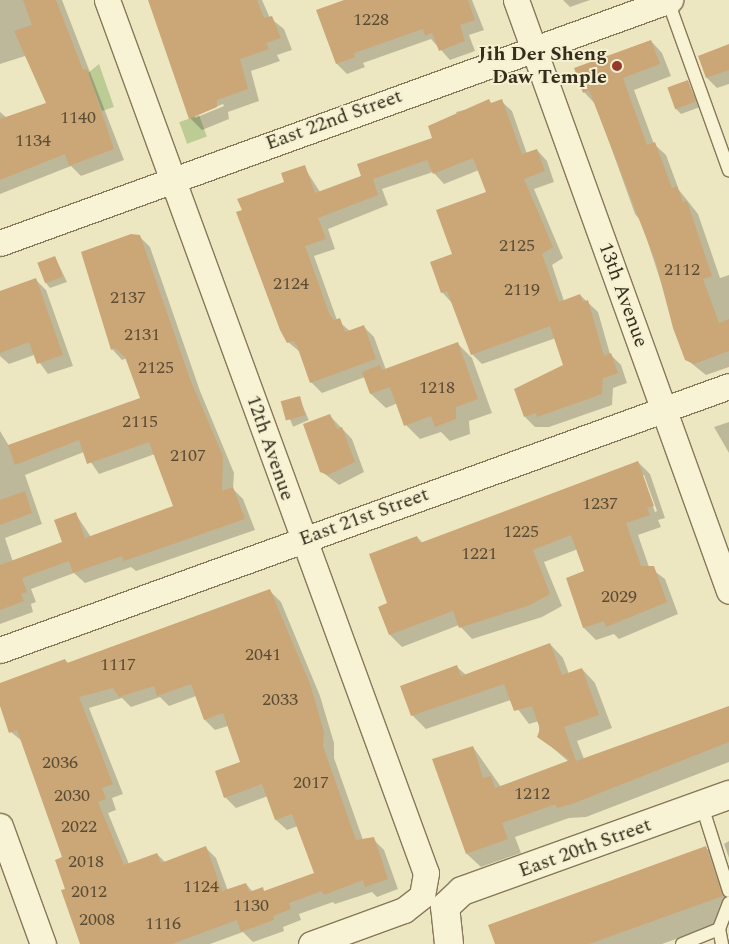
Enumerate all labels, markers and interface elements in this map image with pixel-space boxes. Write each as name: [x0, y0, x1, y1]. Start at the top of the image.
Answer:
house number: 1228: [353, 9, 389, 31]
place label: Jih Der Sheng Daw Temple: [478, 42, 607, 89]
marker: Jih Der Sheng Daw Temple: [611, 60, 623, 72]
street label: East 22nd Street: [262, 84, 406, 156]
house number: 1140: [60, 107, 96, 129]
house number: 1134: [15, 130, 51, 152]
house number: 2125: [499, 235, 535, 257]
street label: 13th Avenue: [593, 239, 653, 351]
house number: 2112: [664, 259, 700, 281]
house number: 2124: [273, 273, 309, 295]
house number: 2119: [504, 279, 540, 301]
house number: 2137: [110, 287, 146, 309]
house number: 2131: [124, 324, 160, 346]
house number: 2125: [138, 357, 174, 379]
house number: 1218: [419, 377, 455, 399]
street label: 12th Avenue: [241, 392, 299, 504]
house number: 2115: [122, 411, 158, 433]
house number: 2107: [170, 445, 206, 467]
street label: East 21st Street: [296, 482, 432, 552]
house number: 1237: [582, 493, 618, 515]
house number: 1225: [503, 521, 539, 543]
house number: 1221: [461, 543, 497, 565]
house number: 2029: [601, 586, 637, 608]
house number: 2041: [245, 644, 281, 666]
house number: 1117: [100, 654, 136, 676]
house number: 2033: [262, 689, 298, 711]
house number: 2036: [42, 752, 78, 774]
house number: 2017: [293, 772, 329, 794]
house number: 1212: [514, 783, 550, 805]
house number: 2030: [54, 785, 90, 807]
street label: East 20th Street: [515, 813, 655, 883]
house number: 2022: [61, 816, 97, 838]
house number: 2018: [68, 851, 104, 873]
house number: 1124: [183, 876, 219, 898]
house number: 2012: [71, 881, 107, 903]
house number: 1130: [233, 895, 269, 917]
house number: 2008: [79, 909, 115, 931]
house number: 1116: [145, 913, 181, 935]

